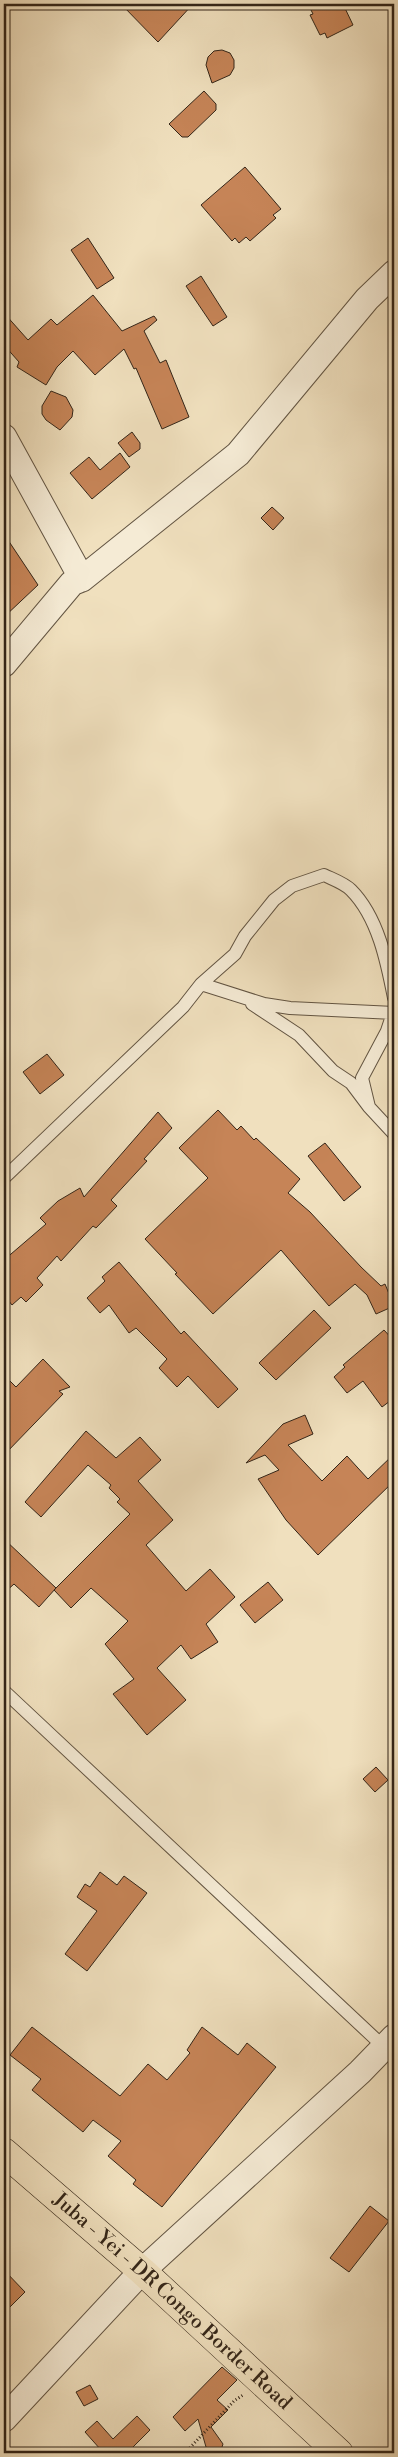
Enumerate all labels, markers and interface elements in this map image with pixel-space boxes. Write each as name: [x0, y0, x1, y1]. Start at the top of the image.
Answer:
street label: Juba - Yei - DR Congo Border Road: [47, 2187, 297, 2416]

